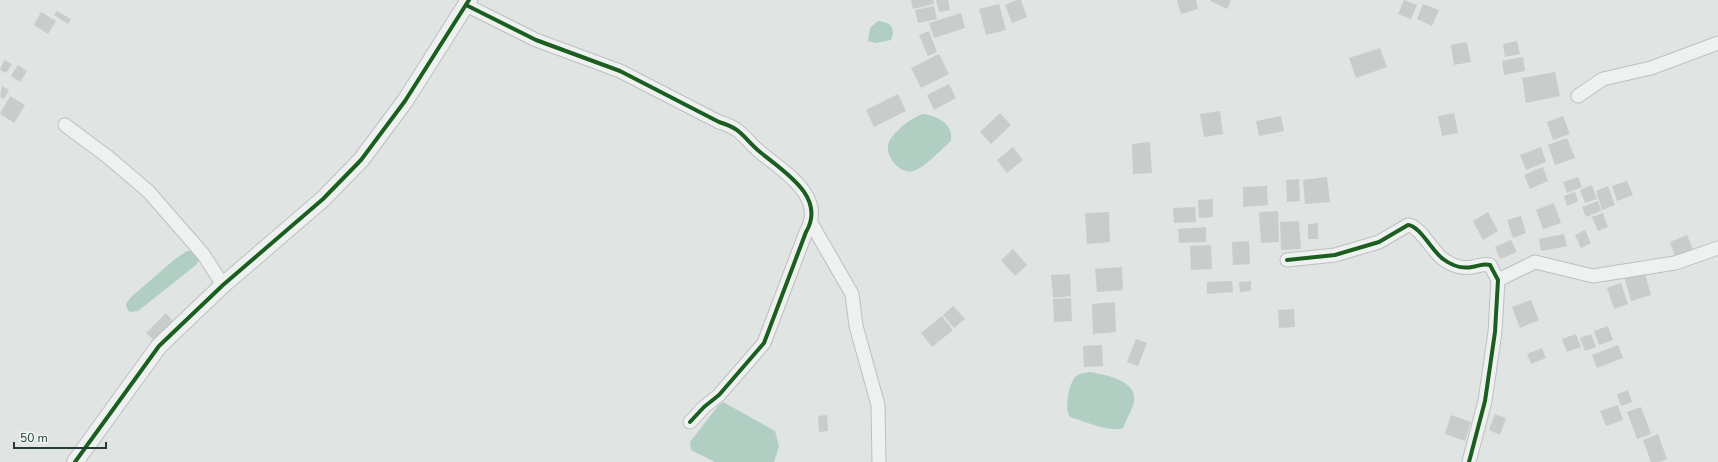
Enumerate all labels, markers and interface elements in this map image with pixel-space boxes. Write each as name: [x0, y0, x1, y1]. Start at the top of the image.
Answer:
scale bar: [14, 424, 106, 450]
text: 50 m: [20, 430, 48, 446]

